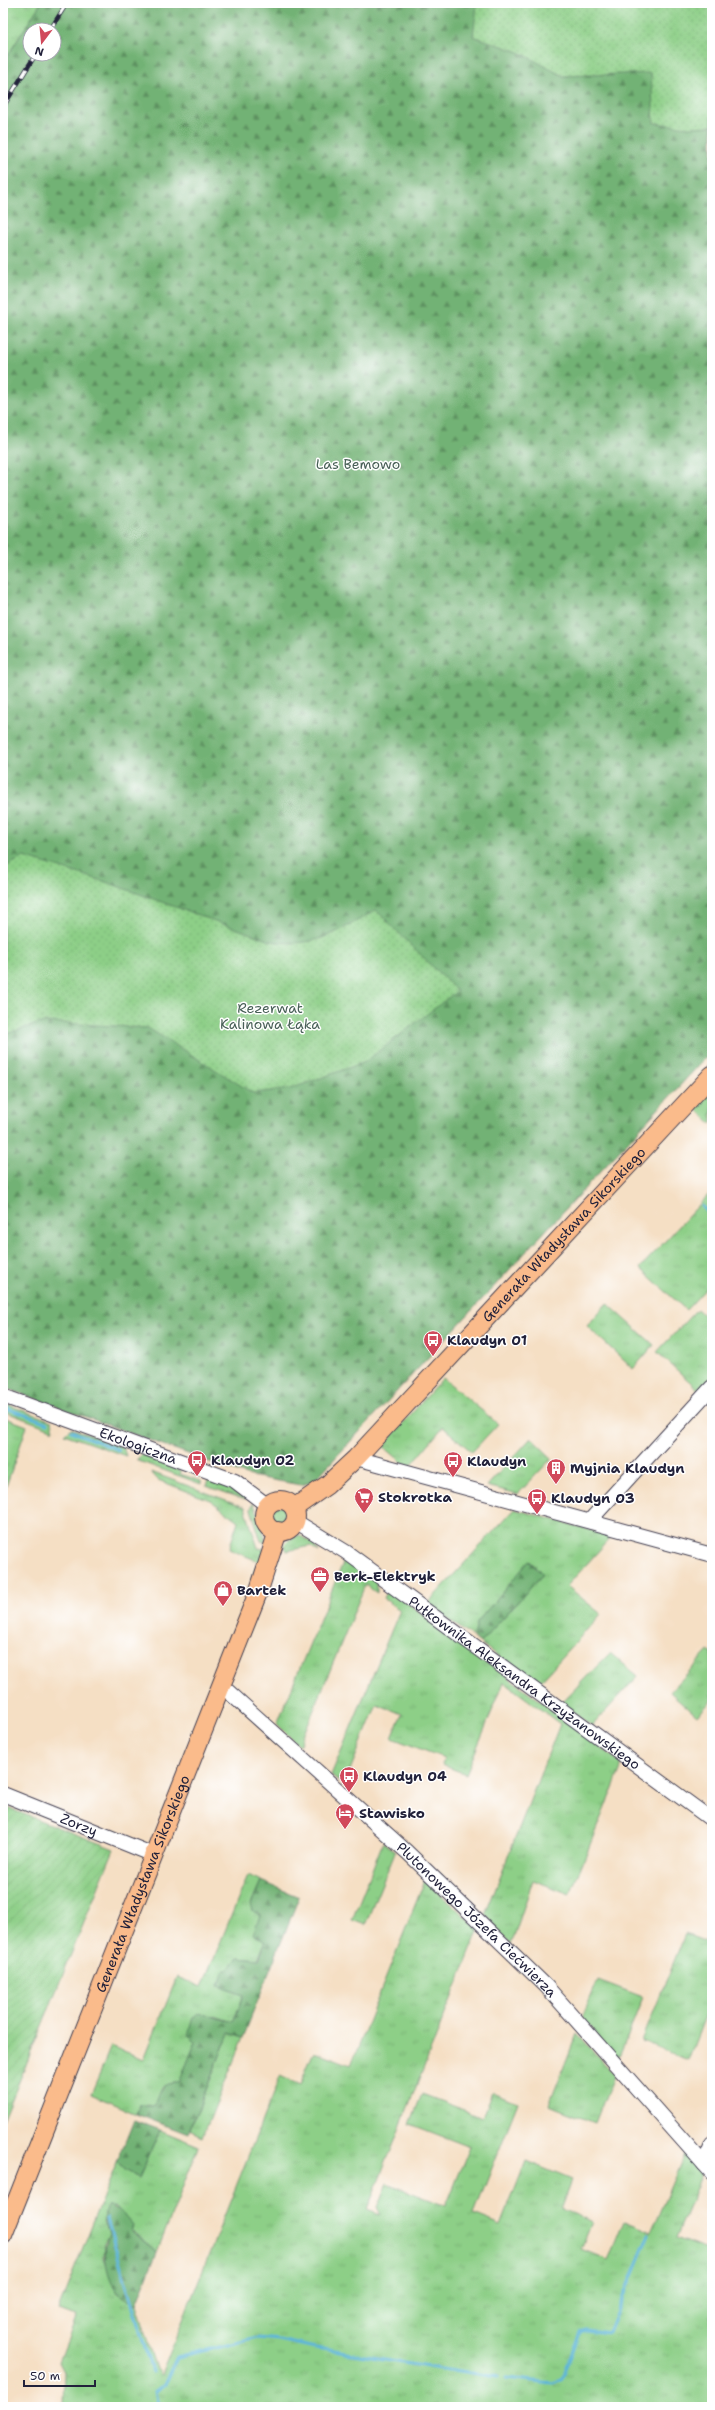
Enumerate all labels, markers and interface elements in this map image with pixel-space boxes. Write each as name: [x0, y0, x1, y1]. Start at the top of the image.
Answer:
north arrow: [22, 22, 62, 62]
text: N: [33, 43, 46, 60]
park label: Las Bemowo: [316, 455, 400, 473]
park label: Rezerwat Kalinowa Łąka: [220, 999, 320, 1033]
street label: Generała Władysława Sikorskiego: [478, 1143, 649, 1326]
bus stop icon: Klaudyn 01: [422, 1329, 444, 1357]
place label: Klaudyn 01: [447, 1331, 527, 1349]
street label: Ekologiczna: [97, 1423, 180, 1468]
bus stop icon: Klaudyn 02: [186, 1449, 208, 1477]
bus stop icon: Klaudyn: [442, 1450, 464, 1478]
place label: Klaudyn 02: [211, 1451, 295, 1469]
place label: Klaudyn: [467, 1452, 526, 1470]
building icon: Myjnia Klaudyn: [545, 1457, 567, 1485]
place label: Myjnia Klaudyn: [570, 1459, 684, 1477]
supermarket icon: Stokrotka: [353, 1486, 375, 1514]
bus stop icon: Klaudyn 03: [526, 1487, 548, 1515]
place label: Stokrotka: [378, 1488, 453, 1506]
place label: Klaudyn 03: [551, 1489, 635, 1507]
office icon: Berk-Elektryk: [309, 1565, 331, 1593]
place label: Berk-Elektryk: [334, 1567, 436, 1585]
shop icon: Bartek: [212, 1579, 234, 1607]
place label: Bartek: [237, 1581, 287, 1599]
street label: Pułkownika Aleksandra Krzyżanowskiego: [405, 1592, 644, 1774]
bus stop icon: Klaudyn 04: [338, 1765, 360, 1793]
place label: Klaudyn 04: [363, 1767, 447, 1785]
street label: Generała Władysława Sikorskiego: [91, 1772, 194, 1995]
hotel icon: Stawisko: [334, 1802, 356, 1830]
place label: Stawisko: [359, 1804, 425, 1822]
street label: Zorzy: [58, 1809, 100, 1840]
street label: Plutonowego Józefa Ciećwierza: [393, 1838, 561, 2001]
scale bar: [24, 2362, 95, 2388]
text: 50 m: [30, 2368, 60, 2384]

